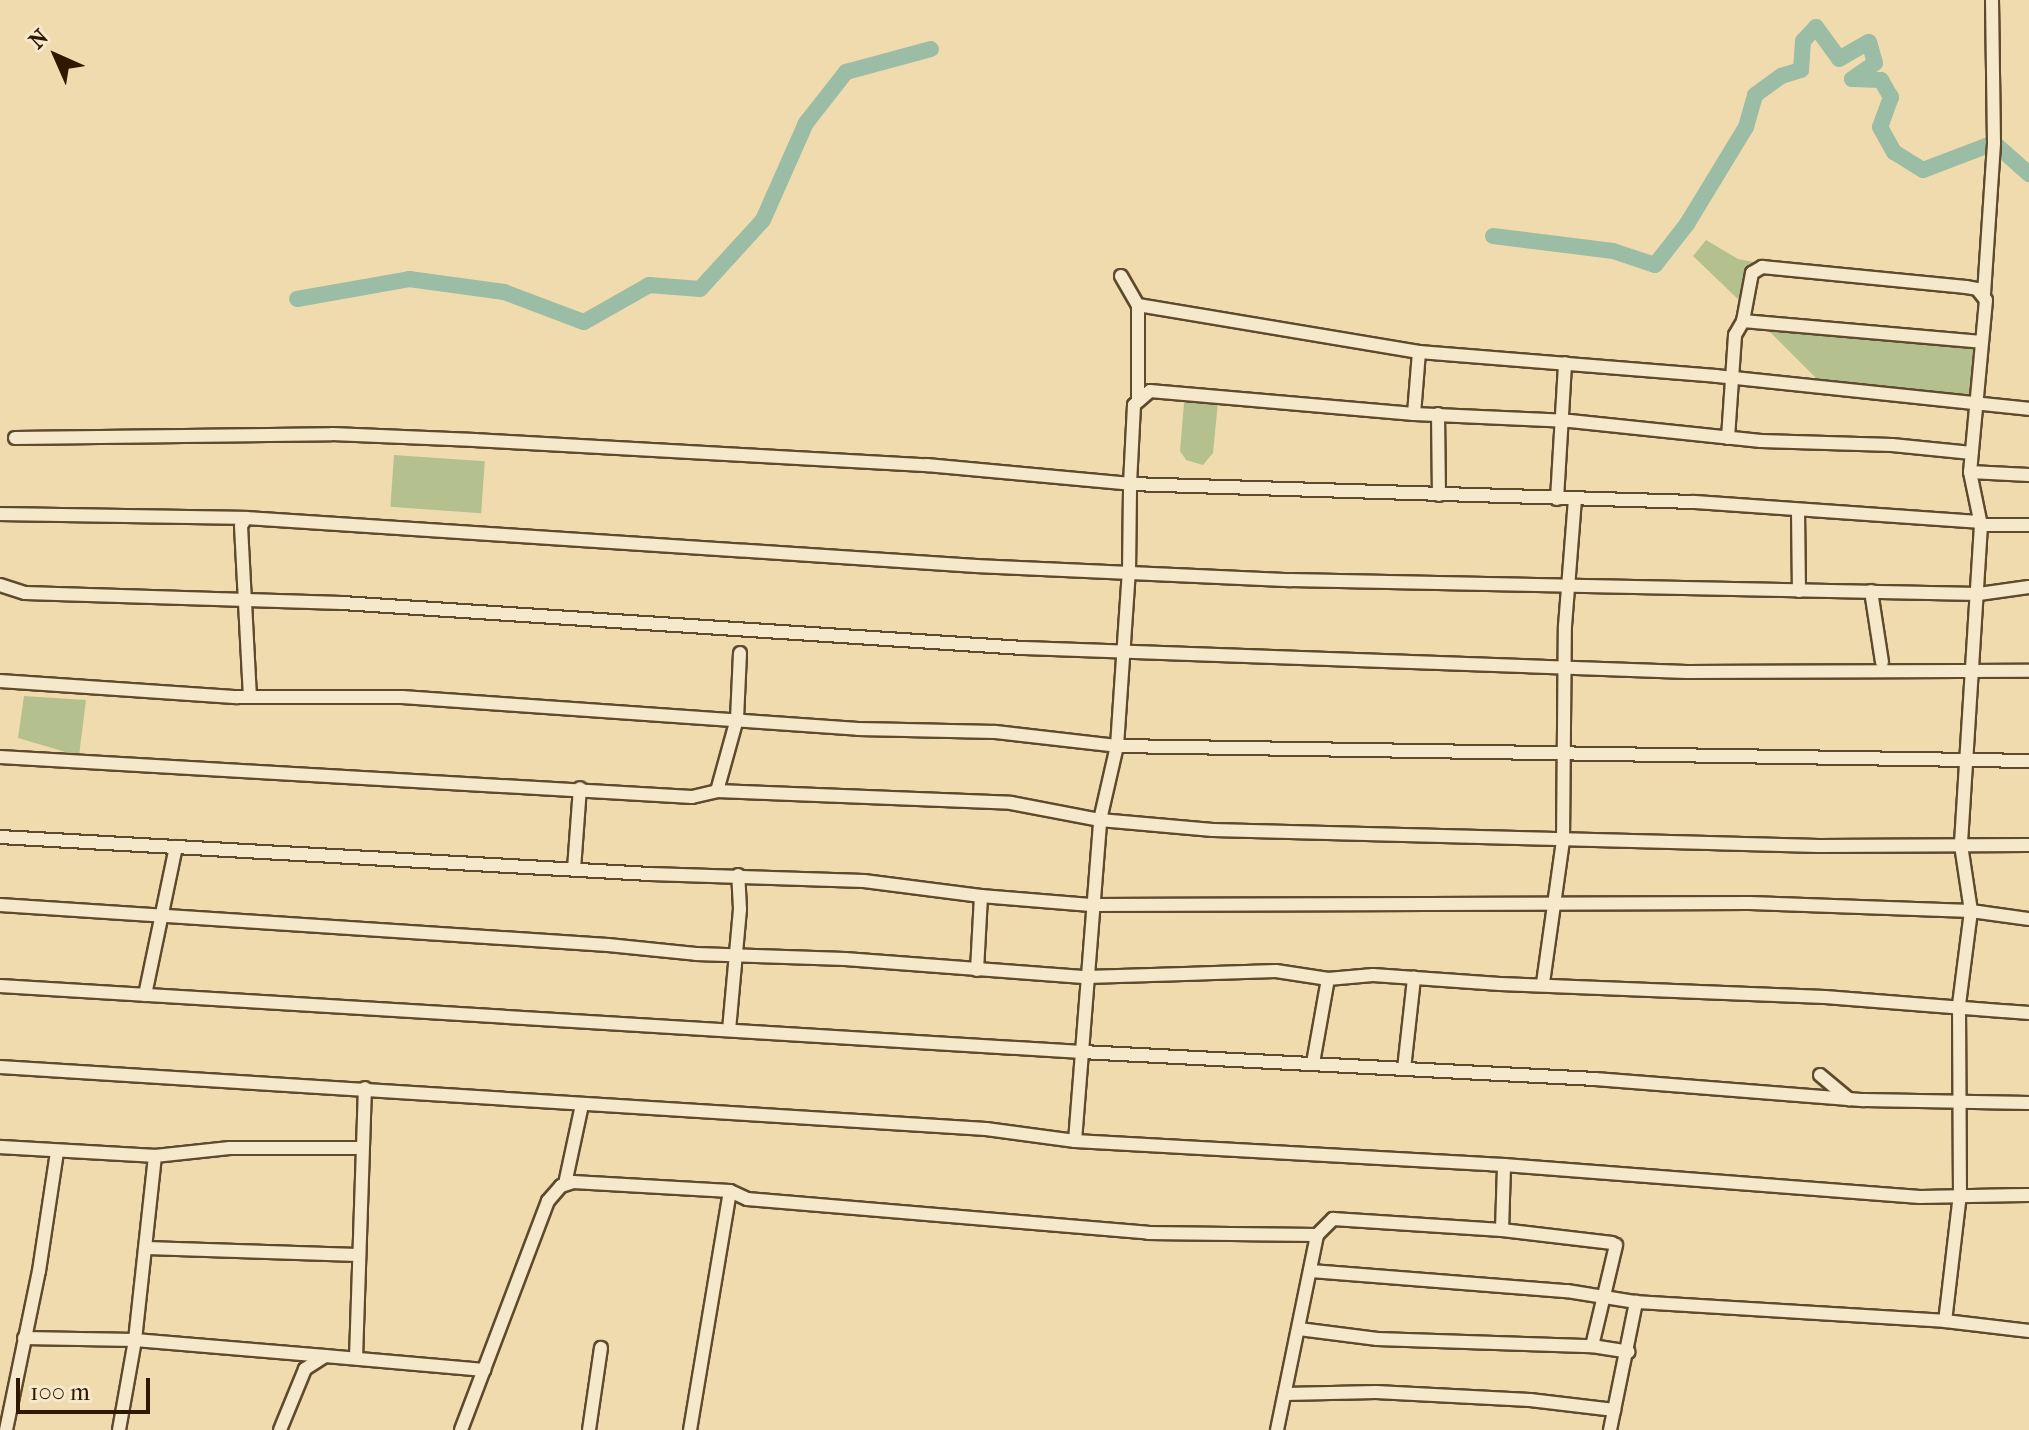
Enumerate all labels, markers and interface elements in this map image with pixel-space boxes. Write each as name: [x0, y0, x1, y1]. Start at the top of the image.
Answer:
north arrow: [16, 16, 96, 96]
text: N: [24, 24, 54, 54]
scale bar: [20, 1362, 154, 1412]
text: 100 m: [30, 1378, 90, 1406]

